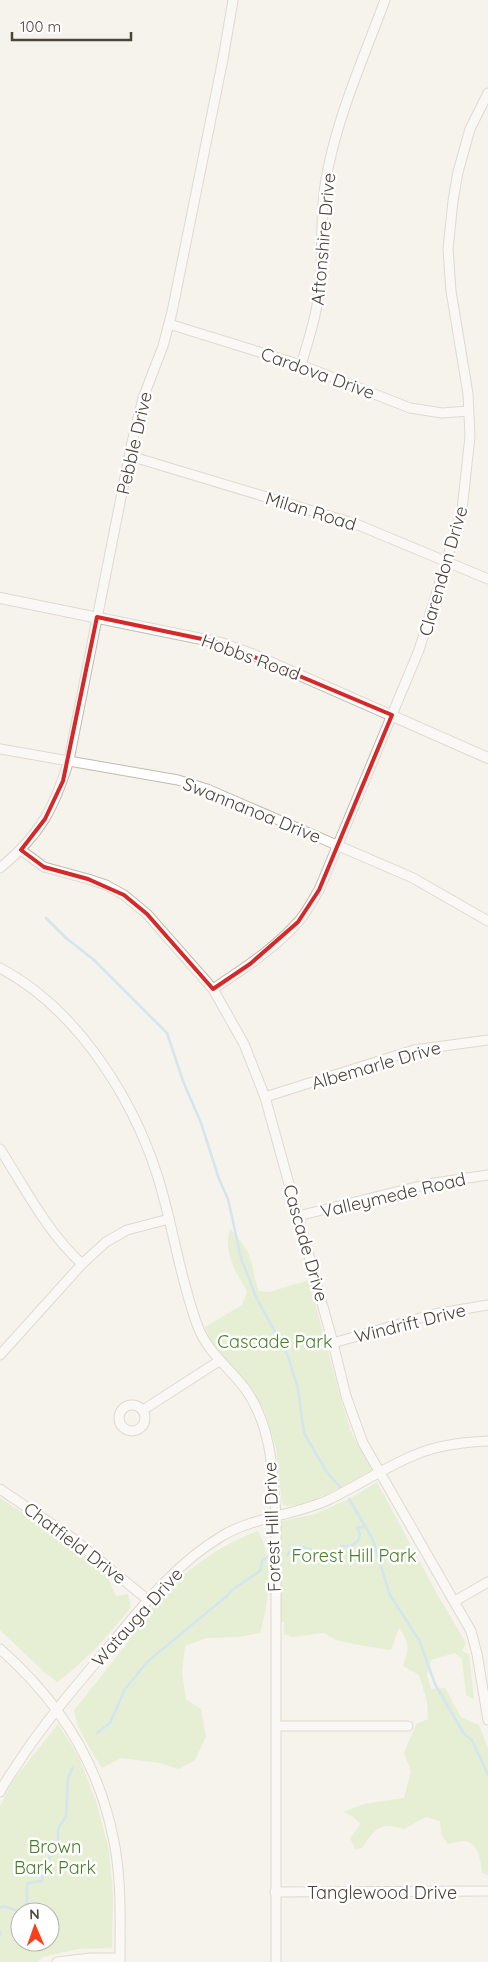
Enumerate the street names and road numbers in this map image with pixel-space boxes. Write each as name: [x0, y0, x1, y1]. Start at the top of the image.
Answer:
street label: Aftonshire Drive: [306, 172, 340, 306]
street label: Cardova Drive: [258, 342, 378, 404]
street label: Pebble Drive: [111, 389, 157, 497]
street label: Milan Road: [263, 486, 359, 536]
street label: Clarendon Drive: [413, 503, 473, 639]
street label: Hobbs Road: [198, 628, 304, 686]
street label: Swannanoa Drive: [180, 772, 324, 848]
street label: Albemarle Drive: [309, 1036, 443, 1094]
street label: Valleymede Road: [318, 1167, 468, 1223]
street label: Cascade Drive: [278, 1182, 334, 1304]
street label: Windrift Drive: [352, 1298, 468, 1348]
street label: Forest Hill Drive: [258, 1461, 286, 1593]
street label: Chatfield Drive: [19, 1497, 131, 1589]
street label: Watauga Drive: [87, 1563, 187, 1671]
street label: Tanglewood Drive: [307, 1881, 457, 1904]

